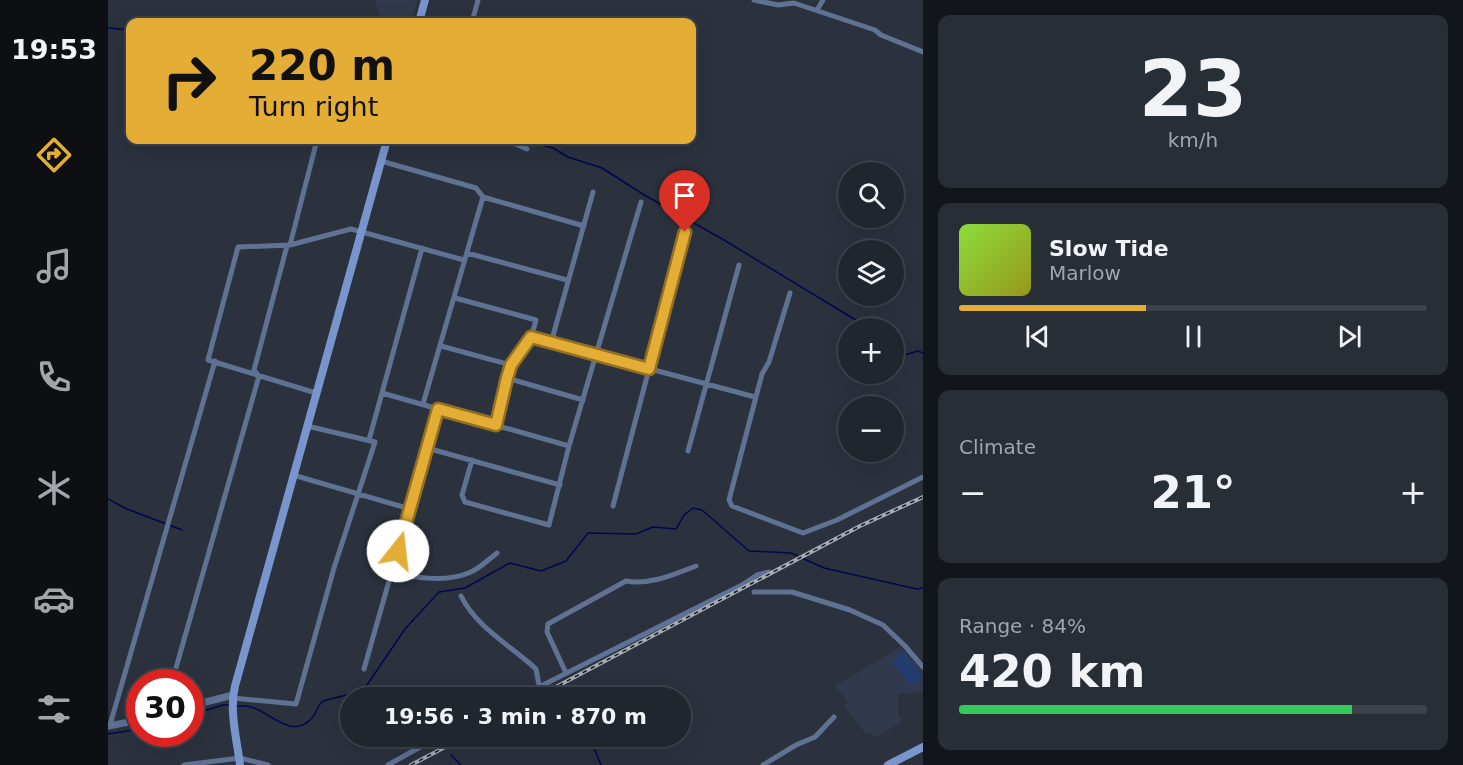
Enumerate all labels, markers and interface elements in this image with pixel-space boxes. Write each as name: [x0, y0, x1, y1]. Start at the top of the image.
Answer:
text: 19:53: [11, 34, 97, 65]
text: 220 m: [249, 41, 395, 90]
icon: right: [150, 42, 228, 120]
text: 23: [1139, 44, 1247, 134]
text: Turn right: [249, 91, 378, 122]
text: km/h: [1168, 128, 1218, 152]
icon: directions: [33, 134, 75, 176]
map controls: [838, 162, 904, 462]
button: search: [838, 162, 904, 228]
pin: [659, 170, 710, 232]
icon: arrive: [668, 179, 701, 212]
text: Slow Tide: [1049, 236, 1169, 261]
button: layers: [838, 240, 904, 306]
icon: music: [33, 245, 75, 287]
text: Marlow: [1049, 261, 1121, 285]
button: +: [838, 318, 904, 384]
icon: previous: [1021, 320, 1054, 353]
icon: pause: [1177, 320, 1210, 353]
icon: next: [1333, 320, 1366, 353]
icon: phone: [33, 356, 75, 398]
button: −: [838, 396, 904, 462]
text: Climate: [959, 435, 1036, 459]
text: 21°: [1150, 466, 1236, 519]
icon: climate: [33, 467, 75, 509]
text: −: [959, 473, 987, 512]
text: +: [1399, 473, 1427, 512]
position arrow: [366, 519, 430, 583]
icon: car: [33, 578, 75, 620]
text: Range · 84%: [959, 614, 1086, 638]
text: 420 km: [959, 645, 1145, 698]
speed limit sign: 30: [126, 669, 204, 747]
icon: filters: [33, 688, 75, 730]
text: 19:56 · 3 min · 870 m: [384, 704, 647, 729]

